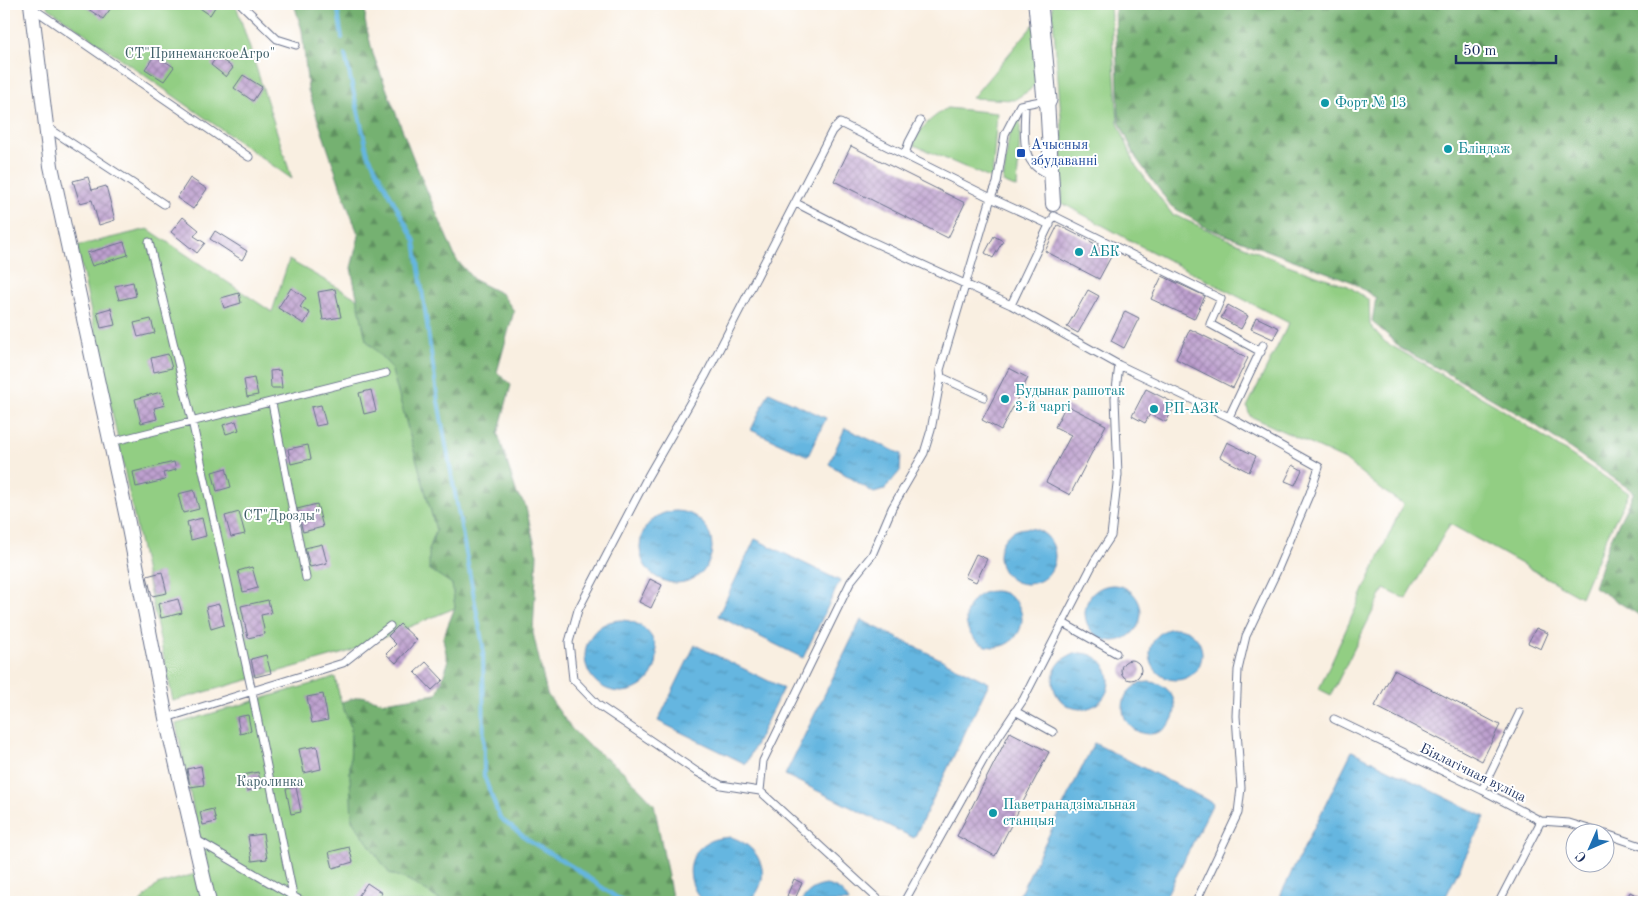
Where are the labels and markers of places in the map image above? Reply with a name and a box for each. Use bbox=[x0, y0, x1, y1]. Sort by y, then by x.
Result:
place label: Форт № 13 bbox=[1335, 96, 1407, 110]
marker: Форт № 13 bbox=[1319, 97, 1331, 109]
place label: Ачысныя збудаванні bbox=[1031, 138, 1098, 168]
place label: Бліндаж bbox=[1458, 142, 1510, 156]
marker: Бліндаж bbox=[1442, 143, 1454, 155]
marker: Ачысныя збудаванні bbox=[1015, 147, 1027, 159]
place label: АБК bbox=[1089, 245, 1120, 259]
marker: АБК bbox=[1073, 246, 1085, 258]
place label: Будынак рашотак 3-й чаргі bbox=[1015, 384, 1125, 414]
marker: Будынак рашотак 3-й чаргі bbox=[999, 393, 1011, 405]
place label: РП-АЗК bbox=[1164, 402, 1219, 416]
marker: РП-АЗК bbox=[1148, 403, 1160, 415]
place label: Паветранадзімальная станцыя bbox=[1003, 798, 1136, 828]
marker: Паветранадзімальная станцыя bbox=[987, 807, 999, 819]

